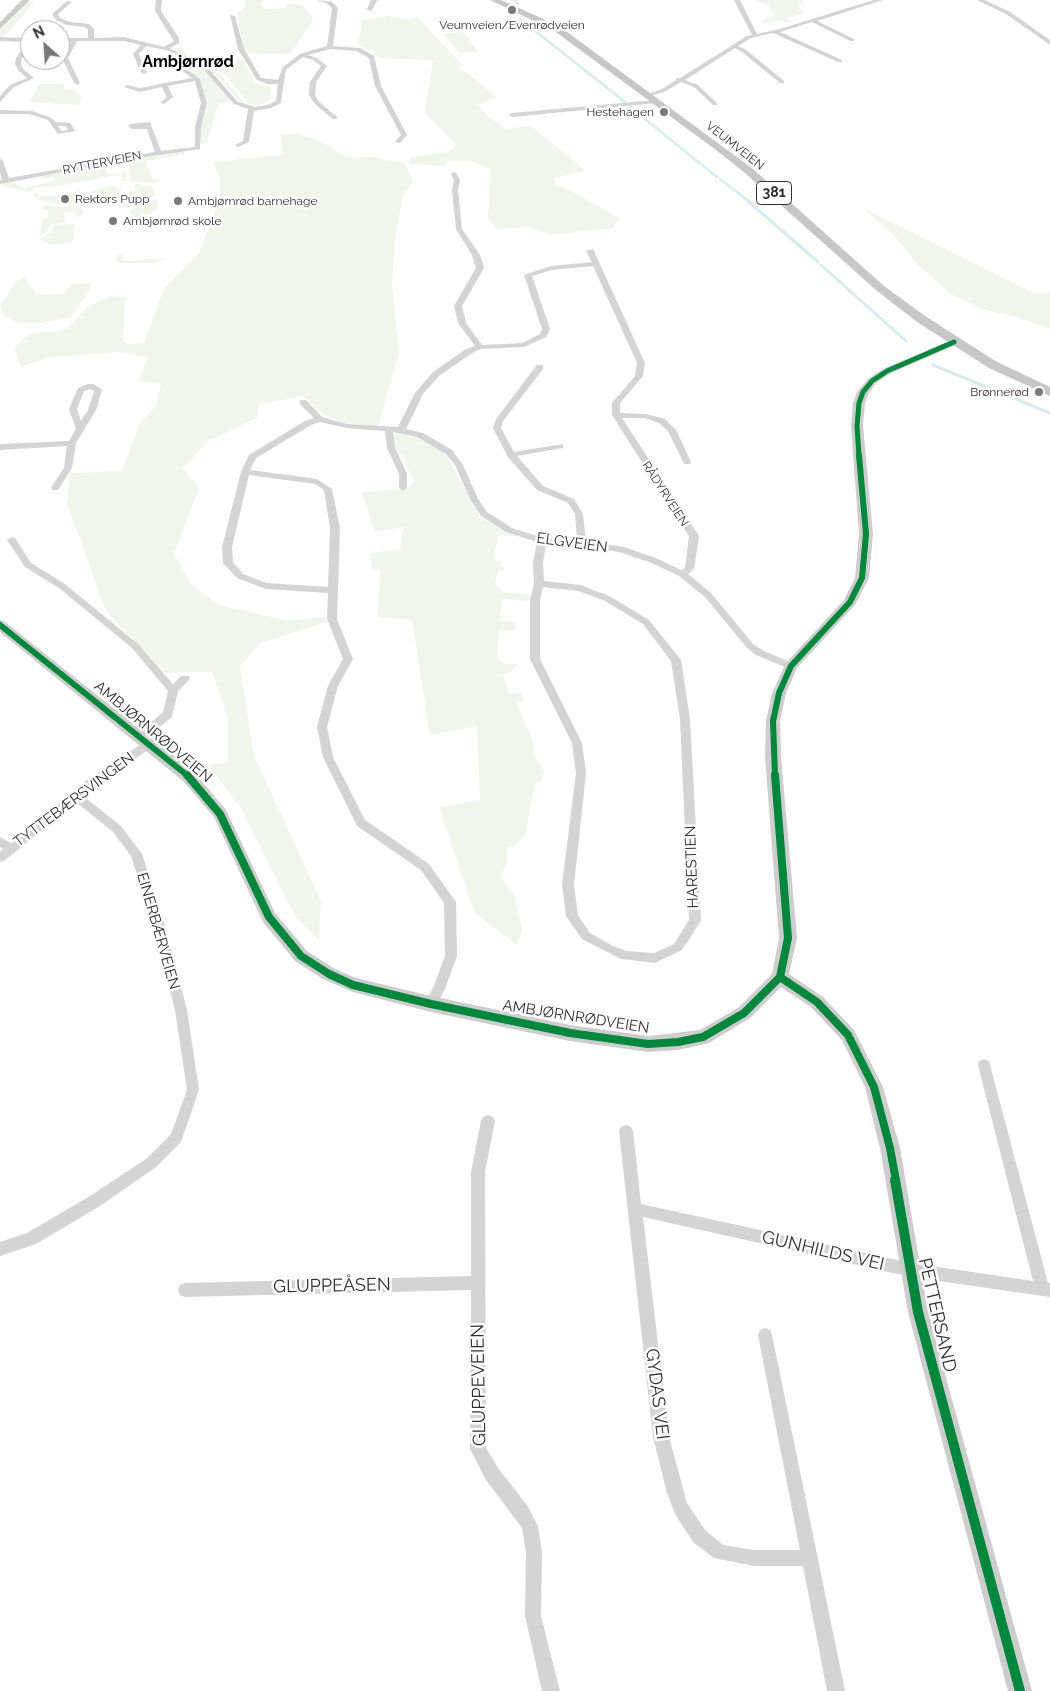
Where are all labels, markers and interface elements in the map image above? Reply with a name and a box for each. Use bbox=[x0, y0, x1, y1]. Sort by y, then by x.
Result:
marker: Veumveien/Evenrødveien bbox=[506, 4, 518, 16]
place label: Veumveien/Evenrødveien bbox=[439, 18, 585, 32]
north arrow bbox=[20, 20, 70, 70]
text: N bbox=[31, 23, 47, 42]
district label: Ambjørnrød bbox=[142, 52, 234, 72]
place label: Hestehagen bbox=[586, 105, 654, 119]
marker: Hestehagen bbox=[658, 106, 670, 118]
street label: VEUMVEIEN bbox=[703, 119, 767, 173]
street label: RYTTERVEIEN bbox=[61, 148, 143, 178]
road number: 381 bbox=[756, 182, 792, 204]
place label: Rektors Pupp bbox=[75, 192, 150, 206]
marker: Rektors Pupp bbox=[59, 193, 71, 205]
place label: Ambjørnrød barnehage bbox=[188, 194, 317, 208]
marker: Ambjørnrød barnehage bbox=[172, 195, 184, 207]
place label: Ambjørnrød skole bbox=[123, 214, 222, 228]
marker: Ambjørnrød skole bbox=[107, 215, 119, 227]
place label: Brønnerød bbox=[970, 385, 1029, 399]
marker: Brønnerød bbox=[1033, 386, 1045, 398]
street label: RÅDYRVEIEN bbox=[639, 459, 691, 529]
street label: ELGVEIEN bbox=[535, 529, 609, 557]
street label: AMBJØRNRØDVEIEN bbox=[90, 677, 216, 787]
street label: TYTTEBÆRSVINGEN bbox=[10, 749, 138, 851]
street label: HARESTIEN bbox=[682, 825, 702, 909]
street label: EINERBÆRVEIEN bbox=[133, 870, 183, 992]
street label: AMBJØRNRØDVEIEN bbox=[501, 997, 651, 1037]
street label: GUNHILDS VEI bbox=[760, 1226, 886, 1276]
street label: PETTERSAND bbox=[913, 1256, 961, 1374]
street label: GLUPPEÅSEN bbox=[273, 1274, 391, 1298]
street label: GLUPPEVEIEN bbox=[467, 1324, 491, 1446]
street label: GYDAS VEI bbox=[641, 1347, 673, 1441]

